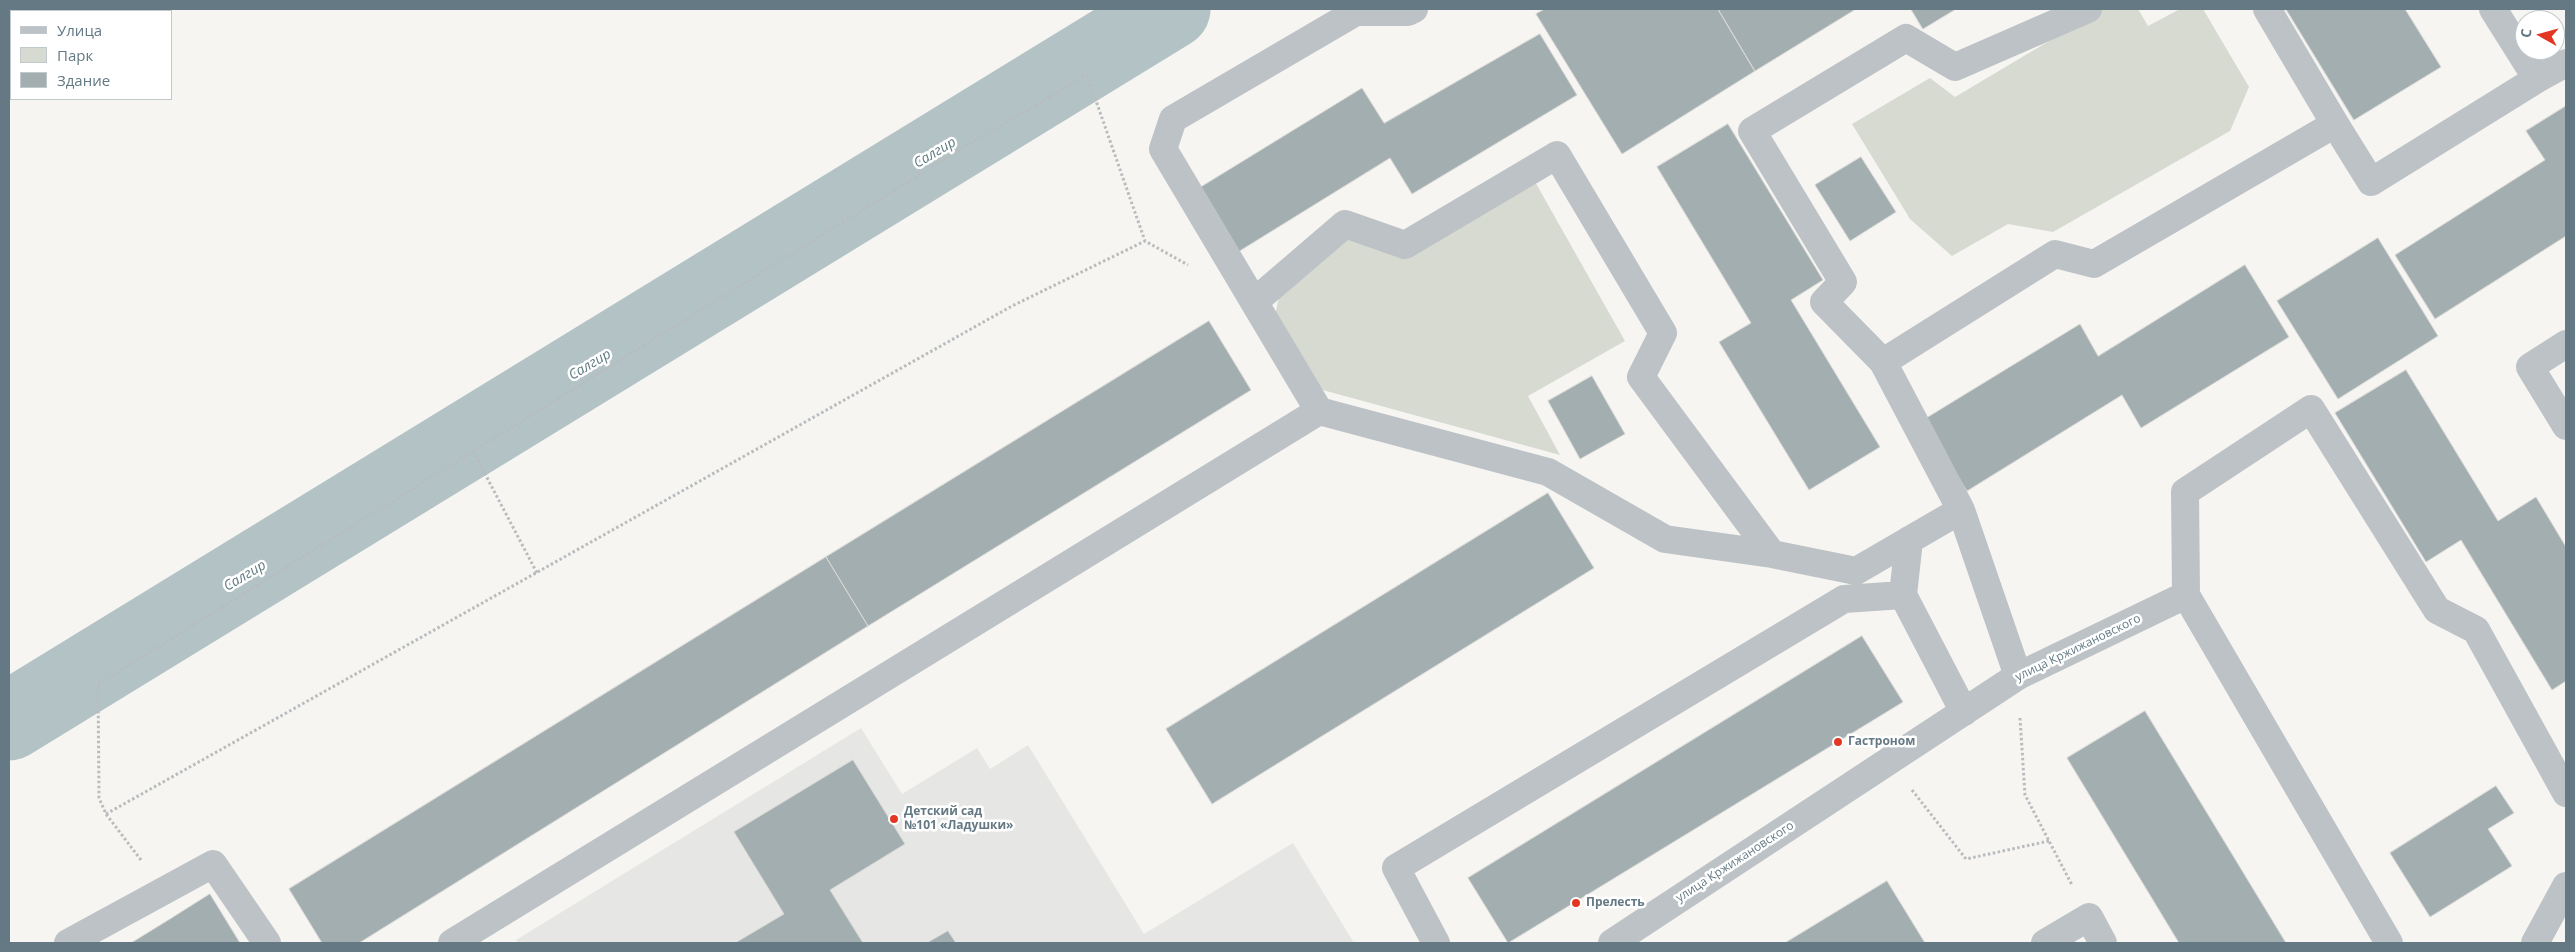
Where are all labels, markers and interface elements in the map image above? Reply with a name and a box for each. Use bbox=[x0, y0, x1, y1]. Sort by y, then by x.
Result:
legend bbox=[10, 10, 172, 100]
north arrow bbox=[2515, 10, 2565, 60]
text: Улица bbox=[57, 20, 102, 40]
text: С bbox=[2516, 28, 2536, 39]
text: Парк bbox=[57, 45, 93, 65]
text: Здание bbox=[57, 70, 110, 90]
water label: Салгир bbox=[911, 134, 959, 172]
water label: Салгир bbox=[566, 346, 614, 384]
water label: Салгир bbox=[221, 557, 269, 595]
street label: улица Кржижановского bbox=[2013, 611, 2143, 685]
place label: Гастроном bbox=[1848, 735, 1915, 749]
marker: Гастроном bbox=[1832, 736, 1844, 748]
place label: Детский сад №101 «Ладушки» bbox=[904, 805, 1013, 833]
marker: Детский сад №101 «Ладушки» bbox=[888, 813, 900, 825]
street label: улица Кржижановского bbox=[1673, 818, 1797, 906]
place label: Прелесть bbox=[1586, 896, 1645, 910]
marker: Прелесть bbox=[1570, 897, 1582, 909]

